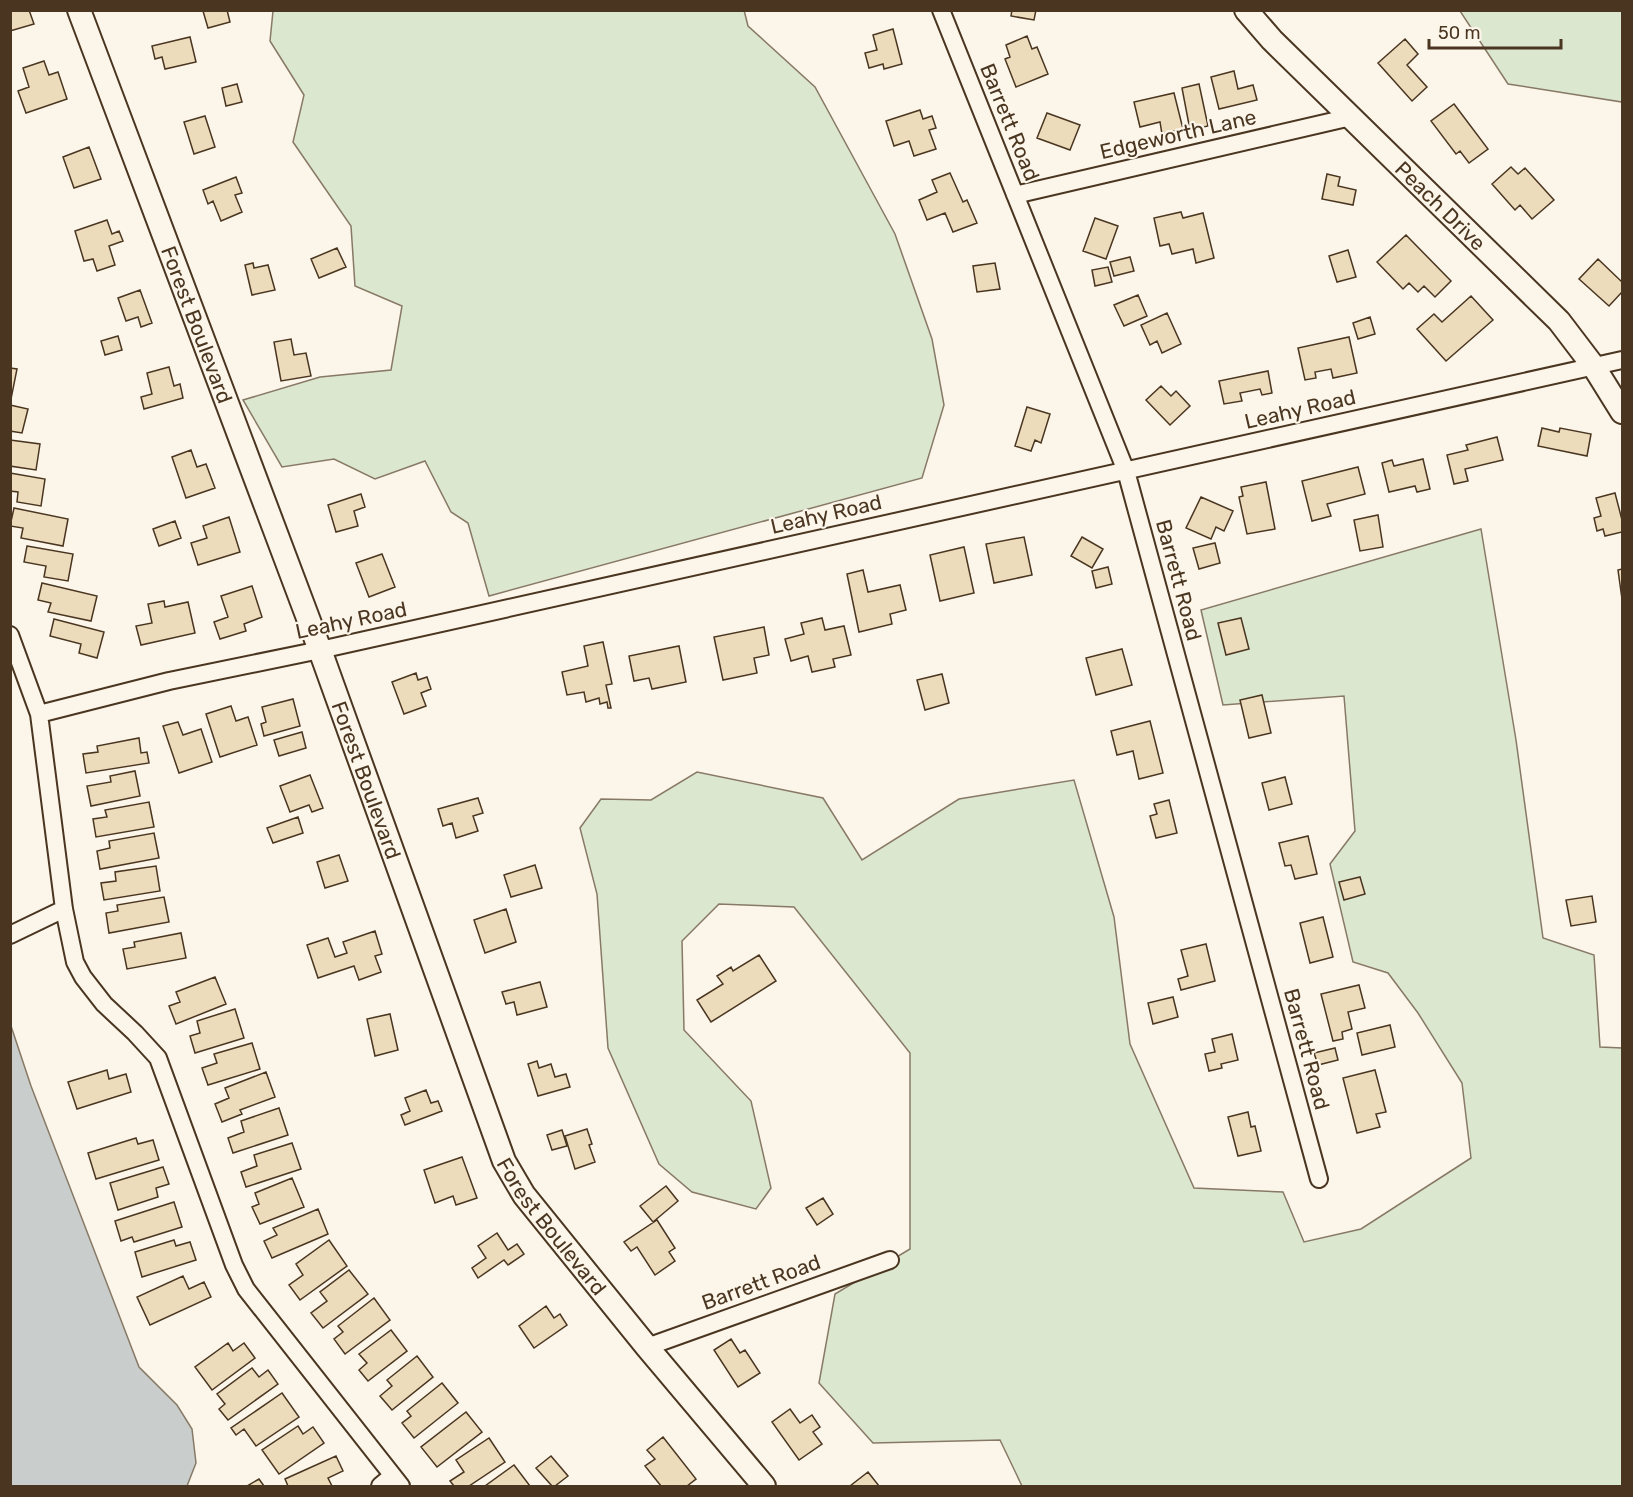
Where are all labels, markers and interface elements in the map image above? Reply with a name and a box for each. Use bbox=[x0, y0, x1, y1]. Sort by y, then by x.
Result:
scale bar bbox=[1429, 12, 1561, 50]
text: 50 m bbox=[1438, 22, 1481, 44]
street label: Barrett Road bbox=[975, 60, 1045, 184]
street label: Edgeworth Lane bbox=[1097, 104, 1259, 164]
street label: Peach Drive bbox=[1390, 156, 1491, 255]
street label: Forest Boulevard bbox=[156, 242, 238, 407]
street label: Leahy Road bbox=[1242, 384, 1358, 434]
street label: Leahy Road bbox=[768, 489, 884, 539]
street label: Barrett Road bbox=[1151, 517, 1207, 643]
street label: Leahy Road bbox=[293, 596, 409, 644]
street label: Forest Boulevard bbox=[327, 698, 407, 862]
street label: Barrett Road bbox=[1279, 986, 1335, 1112]
street label: Forest Boulevard bbox=[492, 1153, 612, 1300]
street label: Barrett Road bbox=[698, 1249, 824, 1315]

